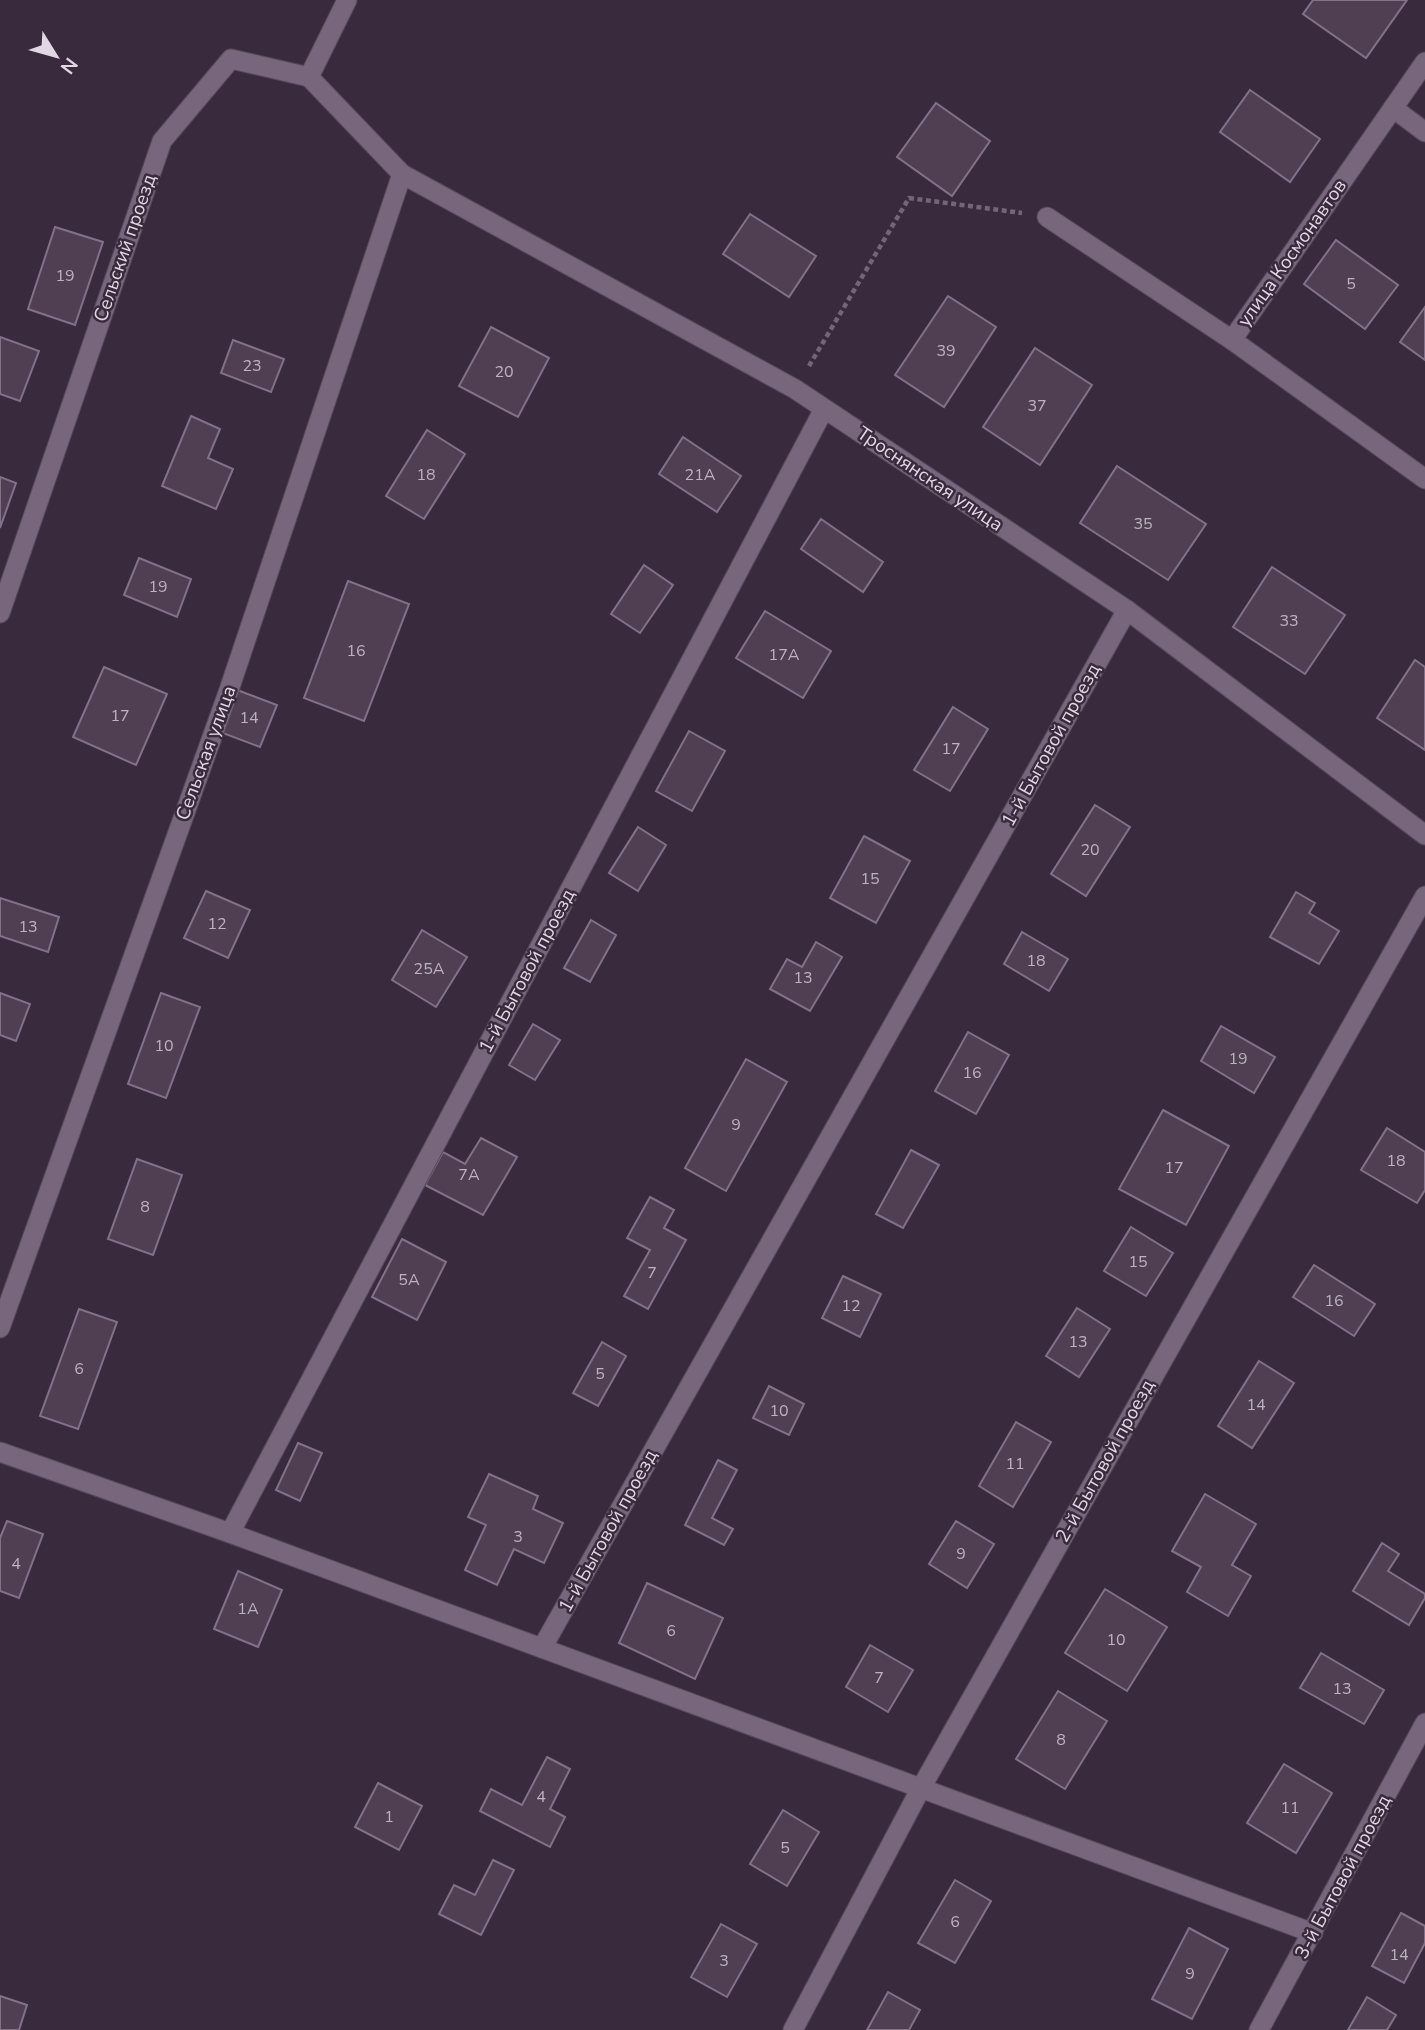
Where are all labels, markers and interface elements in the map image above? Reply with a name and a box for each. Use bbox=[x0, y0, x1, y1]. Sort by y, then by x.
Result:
north arrow bbox=[21, 21, 91, 91]
text: N bbox=[54, 52, 83, 79]
street label: Сельский проезд bbox=[88, 171, 162, 325]
street label: улица Космонавтов bbox=[1231, 174, 1353, 332]
house number: 19 bbox=[55, 265, 75, 287]
house number: 5 bbox=[1346, 273, 1356, 295]
house number: 39 bbox=[936, 340, 956, 362]
house number: 23 bbox=[242, 355, 262, 377]
house number: 20 bbox=[494, 361, 514, 383]
house number: 37 bbox=[1027, 395, 1047, 417]
street label: Троснянская улица bbox=[852, 420, 1008, 538]
house number: 18 bbox=[416, 464, 436, 486]
house number: 21А bbox=[685, 464, 716, 486]
house number: 35 bbox=[1133, 513, 1153, 535]
house number: 19 bbox=[148, 576, 168, 598]
house number: 33 bbox=[1279, 610, 1299, 632]
house number: 16 bbox=[346, 640, 366, 662]
house number: 17А bbox=[769, 644, 800, 666]
street label: 1-й Бытовой проезд bbox=[995, 659, 1107, 831]
street label: Сельская улица bbox=[170, 682, 242, 824]
house number: 17 bbox=[110, 705, 130, 727]
house number: 14 bbox=[239, 707, 259, 729]
house number: 17 bbox=[941, 738, 961, 760]
house number: 20 bbox=[1080, 839, 1100, 861]
house number: 15 bbox=[860, 868, 880, 890]
street label: 1-й Бытовой проезд bbox=[473, 884, 581, 1058]
house number: 12 bbox=[207, 913, 227, 935]
house number: 13 bbox=[18, 916, 38, 938]
house number: 18 bbox=[1026, 950, 1046, 972]
house number: 25А bbox=[414, 958, 445, 980]
house number: 13 bbox=[793, 967, 813, 989]
house number: 10 bbox=[154, 1035, 174, 1057]
house number: 19 bbox=[1228, 1048, 1248, 1070]
house number: 16 bbox=[962, 1062, 982, 1084]
house number: 9 bbox=[731, 1114, 741, 1136]
house number: 18 bbox=[1386, 1150, 1406, 1172]
house number: 17 bbox=[1164, 1157, 1184, 1179]
house number: 7А bbox=[458, 1164, 480, 1186]
house number: 8 bbox=[140, 1196, 150, 1218]
house number: 15 bbox=[1128, 1251, 1148, 1273]
house number: 7 bbox=[647, 1262, 657, 1284]
house number: 5А bbox=[398, 1269, 420, 1291]
house number: 16 bbox=[1324, 1290, 1344, 1312]
house number: 12 bbox=[841, 1295, 861, 1317]
house number: 13 bbox=[1068, 1331, 1088, 1353]
house number: 6 bbox=[74, 1358, 84, 1380]
house number: 5 bbox=[595, 1363, 605, 1385]
street label: 2-й Бытовой проезд bbox=[1049, 1375, 1161, 1547]
house number: 14 bbox=[1246, 1394, 1266, 1416]
house number: 10 bbox=[769, 1400, 789, 1422]
street label: 1-й Бытовой проезд bbox=[552, 1445, 664, 1617]
house number: 11 bbox=[1005, 1453, 1025, 1475]
house number: 3 bbox=[513, 1526, 523, 1548]
house number: 9 bbox=[956, 1543, 966, 1565]
house number: 4 bbox=[11, 1553, 21, 1575]
house number: 1А bbox=[237, 1598, 259, 1620]
house number: 6 bbox=[666, 1620, 676, 1642]
house number: 10 bbox=[1106, 1629, 1126, 1651]
house number: 7 bbox=[874, 1667, 884, 1689]
house number: 13 bbox=[1332, 1678, 1352, 1700]
house number: 8 bbox=[1056, 1729, 1066, 1751]
house number: 4 bbox=[536, 1786, 546, 1808]
street label: 3-й Бытовой проезд bbox=[1289, 1790, 1397, 1964]
house number: 11 bbox=[1280, 1797, 1300, 1819]
house number: 1 bbox=[384, 1806, 394, 1828]
house number: 5 bbox=[780, 1837, 790, 1859]
house number: 6 bbox=[950, 1911, 960, 1933]
house number: 14 bbox=[1389, 1944, 1409, 1966]
house number: 3 bbox=[719, 1950, 729, 1972]
house number: 9 bbox=[1185, 1963, 1195, 1985]

